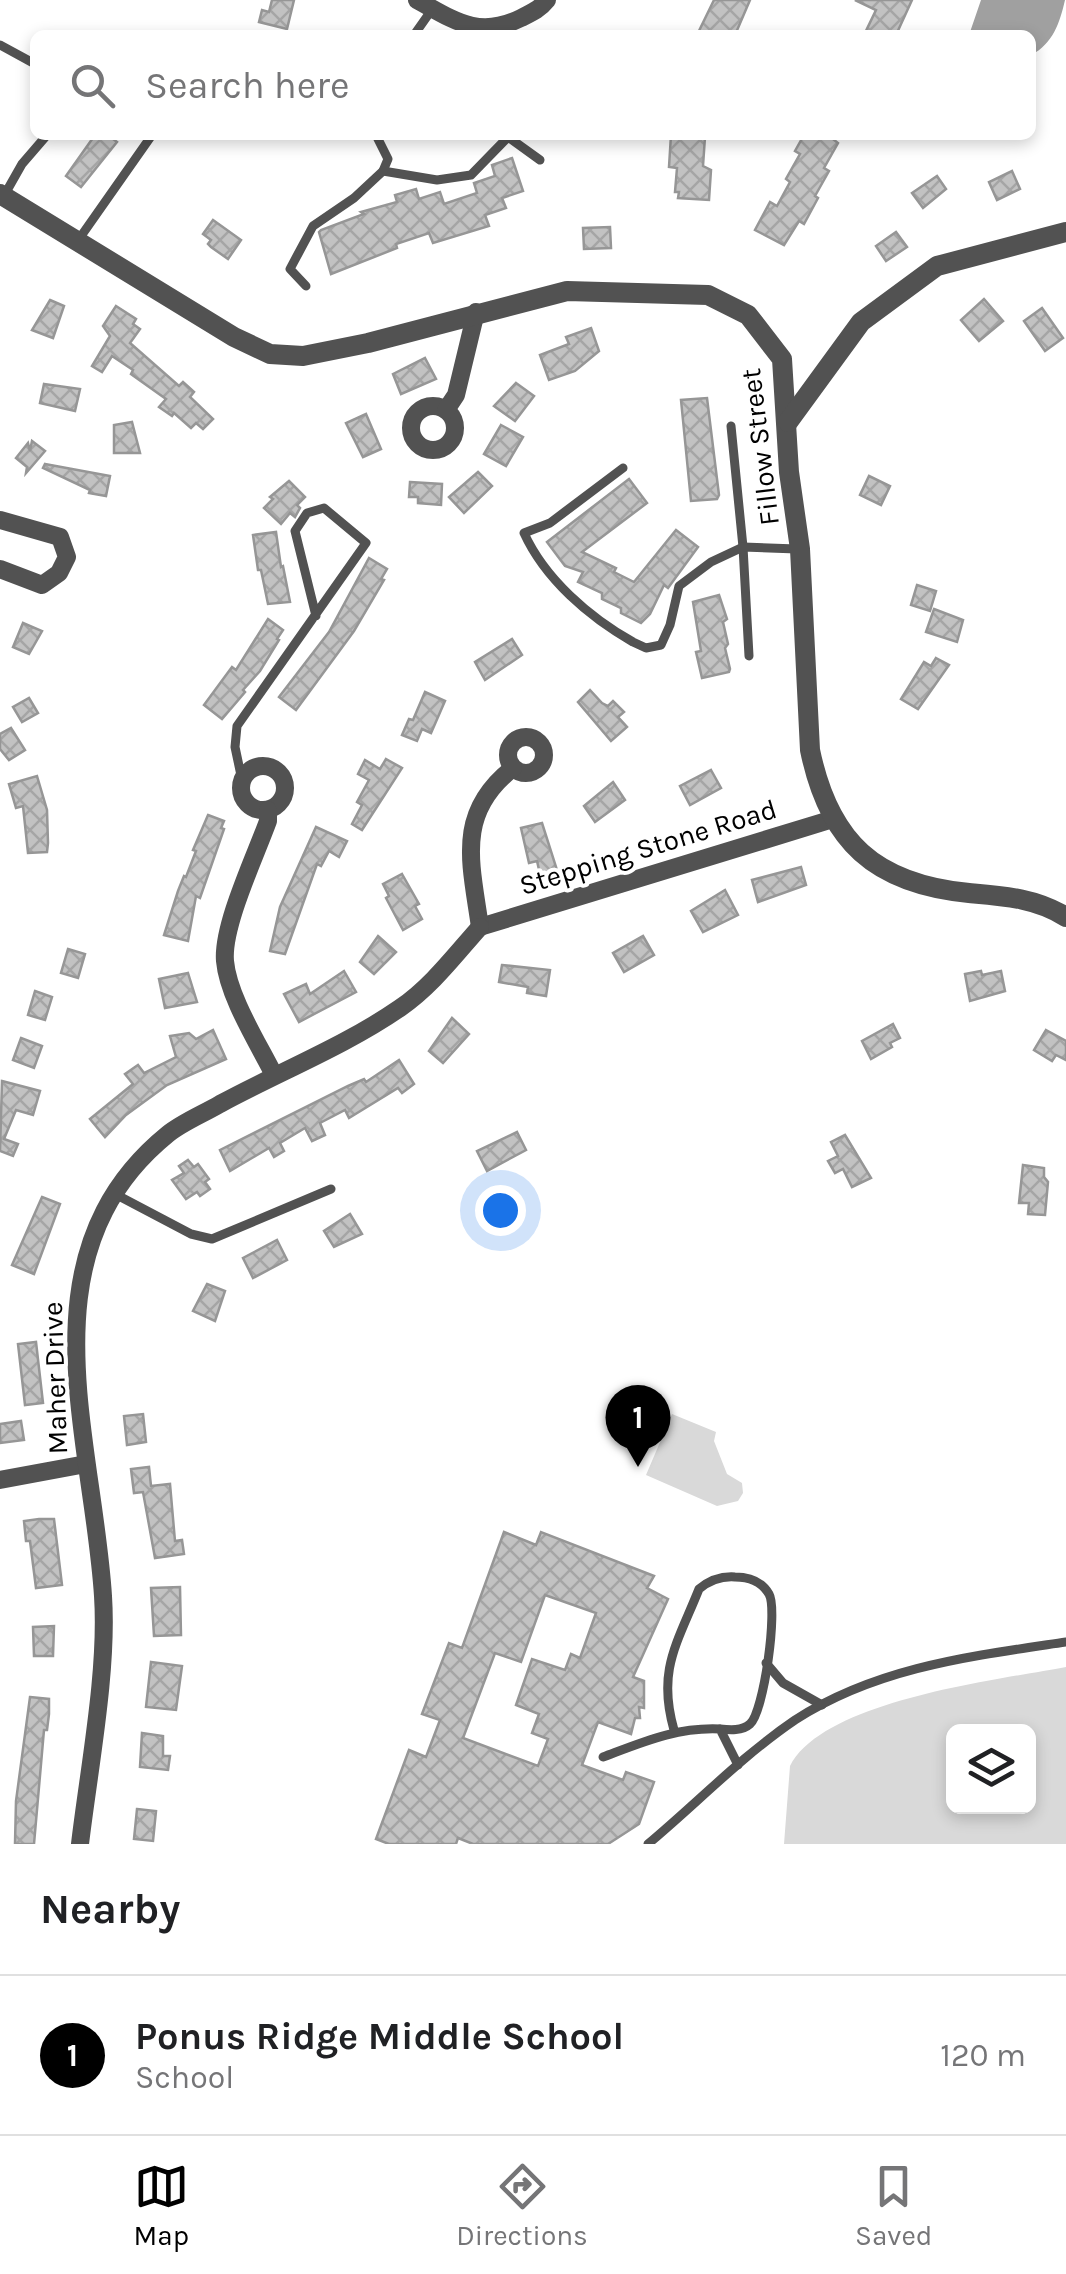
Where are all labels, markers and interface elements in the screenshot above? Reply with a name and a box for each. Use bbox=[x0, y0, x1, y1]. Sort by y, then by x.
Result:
search box bbox=[30, 30, 1036, 140]
icon: search bbox=[65, 58, 120, 113]
text: Search here bbox=[145, 63, 349, 108]
street label: Fillow Street bbox=[734, 367, 786, 527]
street label: Stepping Stone Road bbox=[515, 792, 781, 902]
your location bbox=[475, 1185, 526, 1236]
street label: Maher Drive bbox=[36, 1301, 74, 1455]
pin: 1 bbox=[606, 1384, 670, 1467]
map controls bbox=[946, 1724, 1036, 1814]
button: layers bbox=[946, 1724, 1036, 1814]
text: Nearby bbox=[40, 1884, 180, 1934]
text: Ponus Ridge Middle School bbox=[135, 2014, 624, 2059]
text: 1 bbox=[67, 2037, 78, 2074]
text: 120 m bbox=[940, 2037, 1026, 2074]
text: School bbox=[135, 2059, 234, 2096]
tab: Map bbox=[134, 2159, 189, 2252]
tab: Directions bbox=[456, 2159, 588, 2252]
tab: Saved bbox=[855, 2159, 932, 2252]

